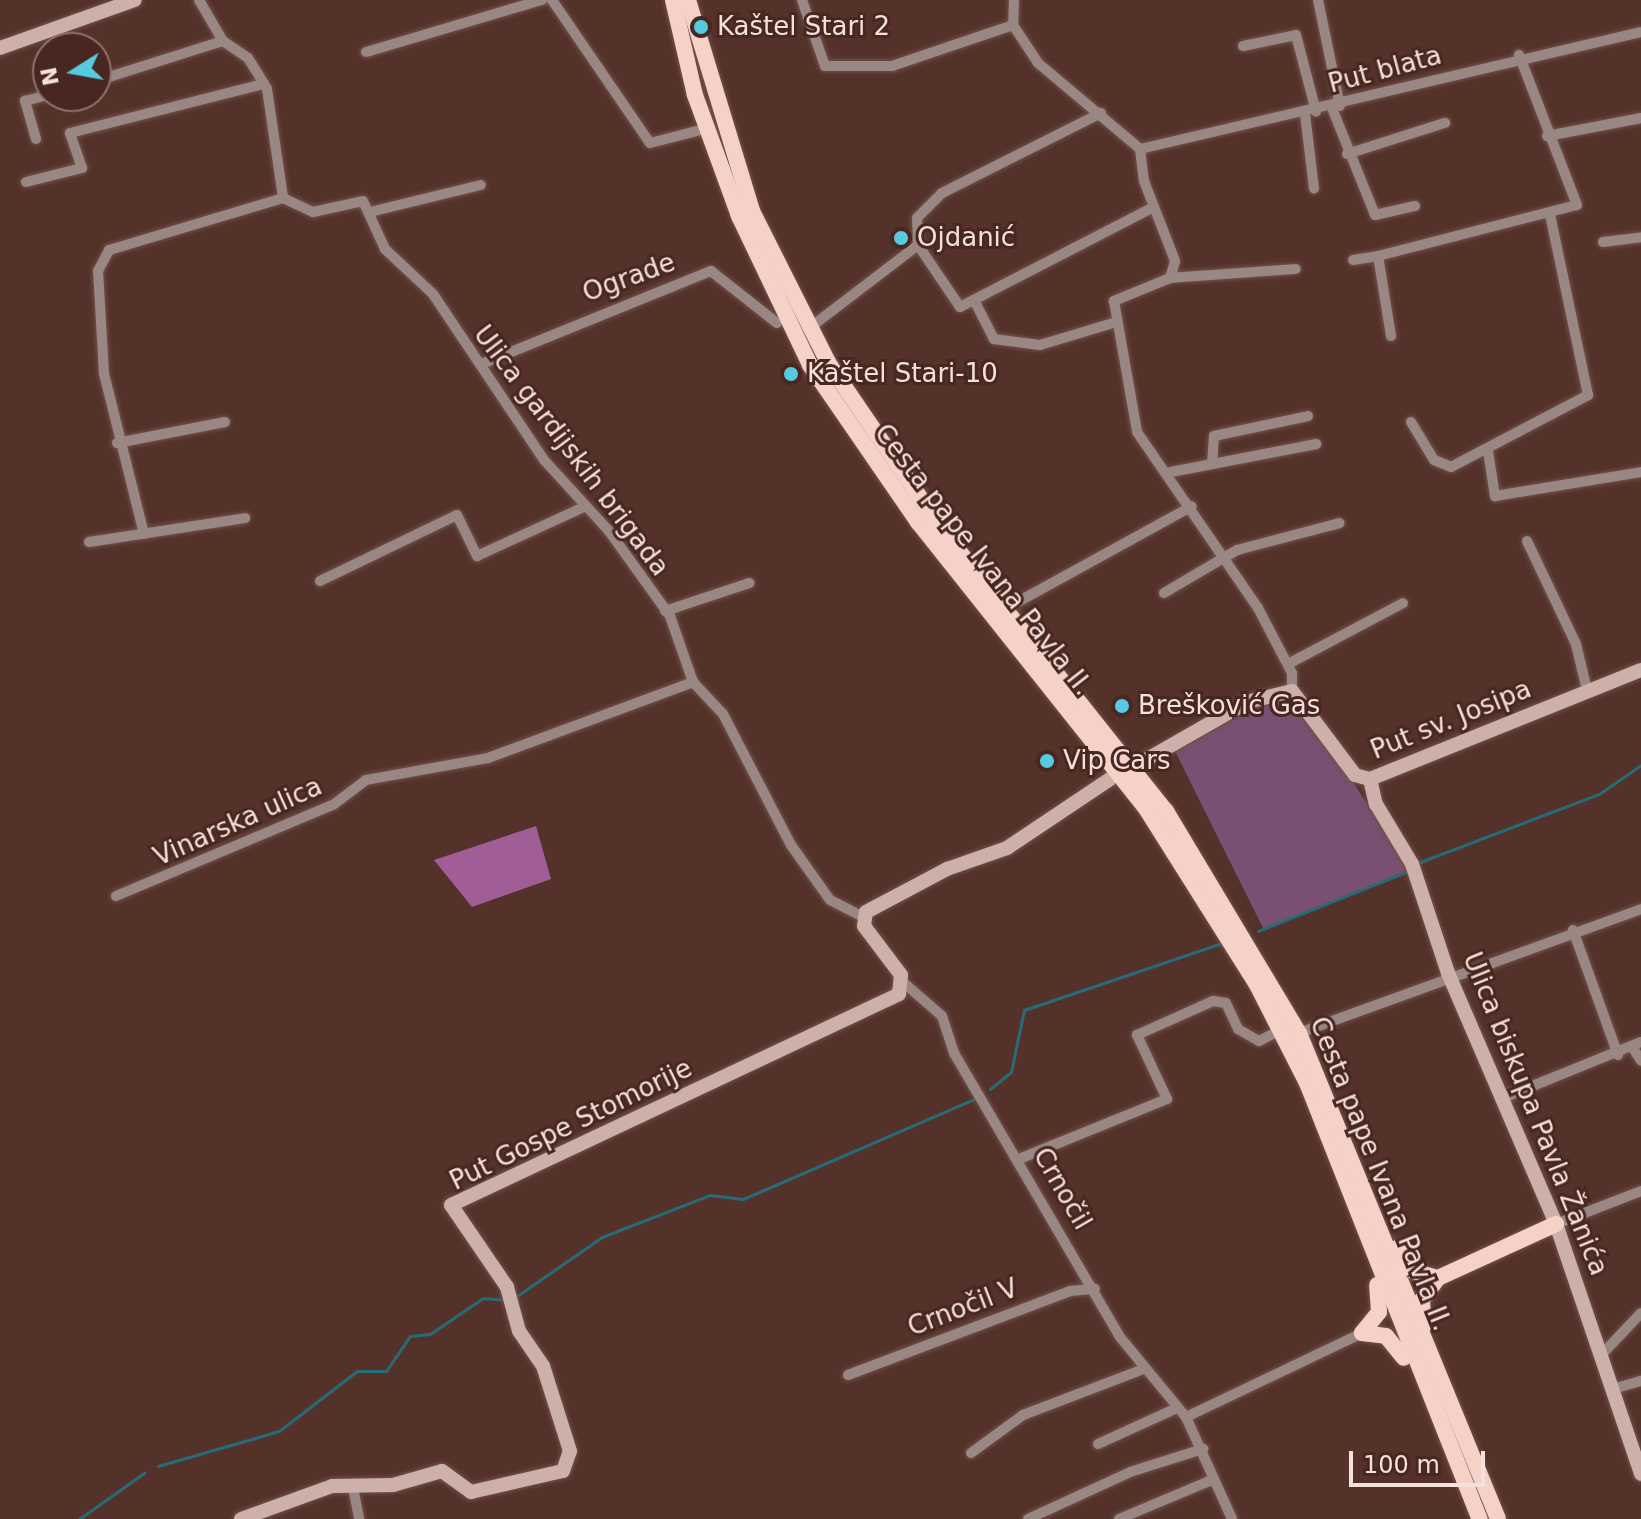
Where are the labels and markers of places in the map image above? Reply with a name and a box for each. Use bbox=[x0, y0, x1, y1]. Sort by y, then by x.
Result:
place label: Kaštel Stari 2 bbox=[717, 11, 890, 43]
marker: Kaštel Stari 2 bbox=[692, 18, 710, 36]
place label: Ojdanić bbox=[917, 222, 1015, 254]
marker: Ojdanić bbox=[892, 229, 910, 247]
place label: Kaštel Stari-10 bbox=[807, 358, 998, 390]
marker: Kaštel Stari-10 bbox=[782, 365, 800, 383]
place label: Brešković Gas bbox=[1138, 690, 1320, 722]
marker: Brešković Gas bbox=[1113, 697, 1131, 715]
place label: Vip Cars bbox=[1063, 745, 1171, 777]
marker: Vip Cars bbox=[1038, 752, 1056, 770]

